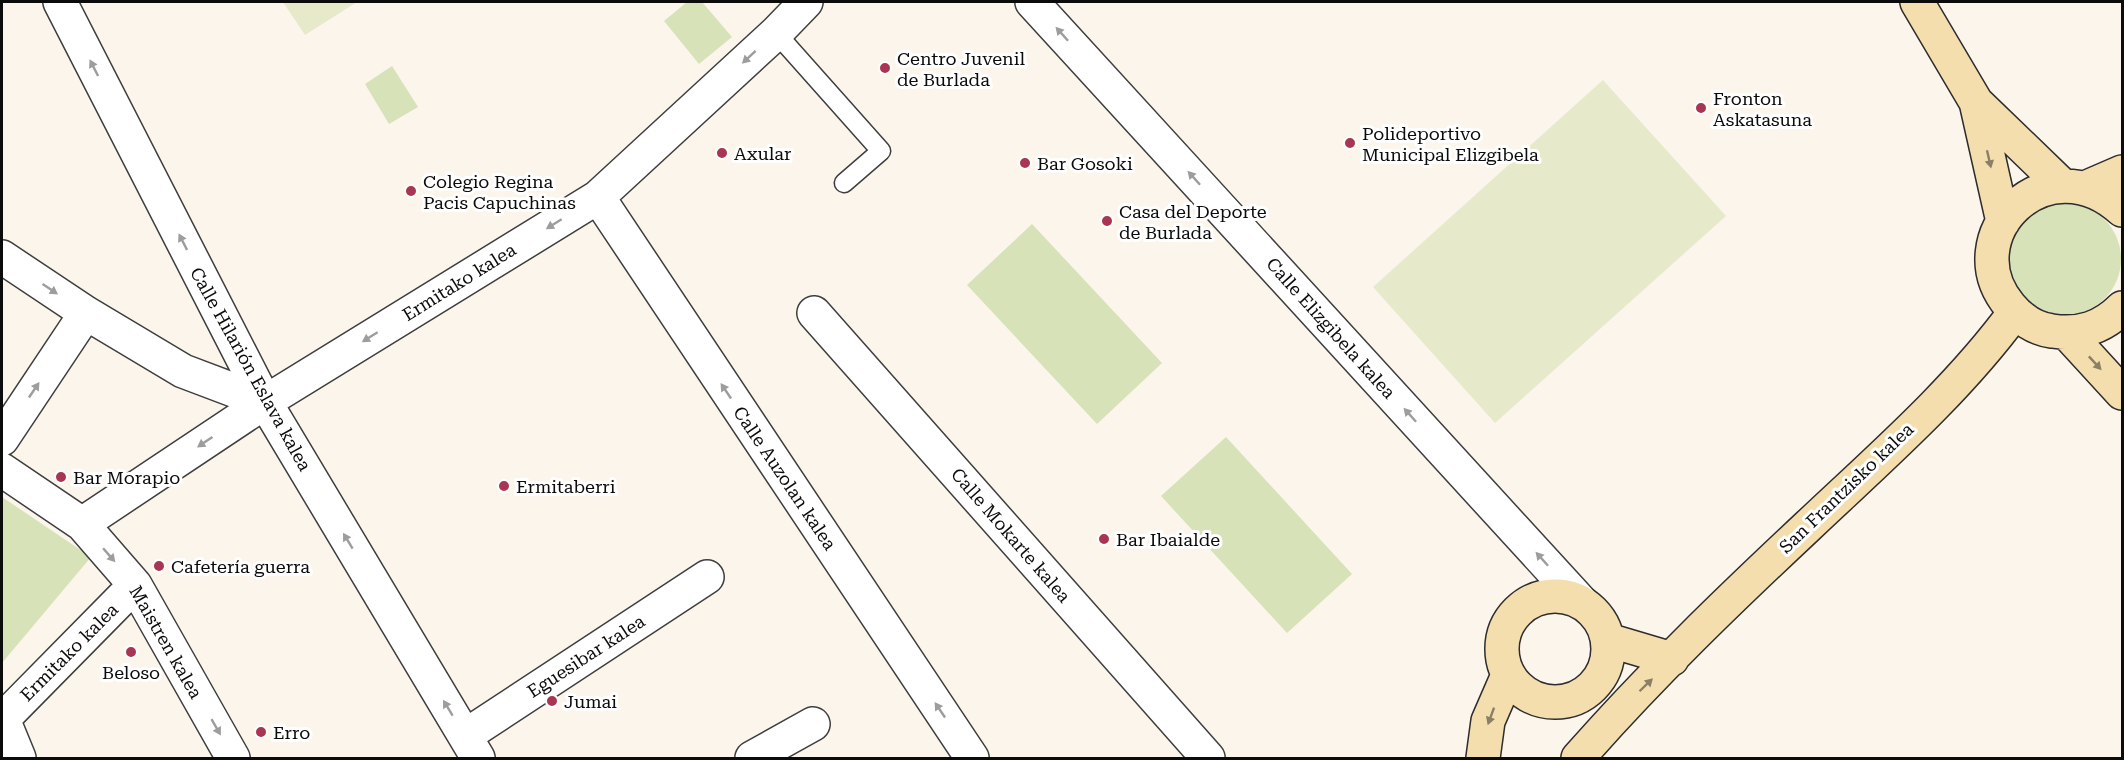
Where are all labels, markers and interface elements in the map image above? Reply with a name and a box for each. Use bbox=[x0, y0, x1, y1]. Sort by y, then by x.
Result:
one-way arrow bbox=[1055, 27, 1069, 42]
place label: Centro Juvenil de Burlada bbox=[897, 48, 1025, 90]
one-way arrow bbox=[742, 50, 757, 64]
one-way arrow bbox=[89, 59, 99, 77]
marker: Centro Juvenil de Burlada bbox=[878, 61, 892, 75]
place label: Fronton Askatasuna bbox=[1713, 88, 1812, 130]
marker: Fronton Askatasuna bbox=[1694, 101, 1708, 115]
place label: Polideportivo Municipal Elizgibela bbox=[1362, 123, 1539, 165]
marker: Polideportivo Municipal Elizgibela bbox=[1343, 136, 1357, 150]
place label: Axular bbox=[734, 143, 792, 164]
marker: Axular bbox=[715, 146, 729, 160]
one-way arrow bbox=[1984, 150, 1994, 169]
place label: Bar Gosoki bbox=[1037, 153, 1133, 174]
marker: Bar Gosoki bbox=[1018, 156, 1032, 170]
place label: Colegio Regina Pacis Capuchinas bbox=[423, 171, 576, 213]
one-way arrow bbox=[1187, 171, 1201, 185]
marker: Colegio Regina Pacis Capuchinas bbox=[404, 184, 418, 198]
place label: Casa del Deporte de Burlada bbox=[1119, 201, 1267, 243]
marker: Casa del Deporte de Burlada bbox=[1100, 214, 1114, 228]
one-way arrow bbox=[546, 219, 562, 230]
one-way arrow bbox=[178, 233, 187, 250]
street label: Ermitako kalea bbox=[398, 239, 520, 325]
street label: Calle Elizgibela kalea bbox=[1262, 253, 1400, 403]
street label: Calle Hilarión Eslava kalea bbox=[186, 263, 316, 475]
one-way arrow bbox=[42, 283, 58, 294]
one-way arrow bbox=[362, 332, 378, 343]
one-way arrow bbox=[2087, 356, 2101, 370]
one-way arrow bbox=[28, 382, 39, 398]
one-way arrow bbox=[721, 383, 732, 399]
street label: Calle Auzolan kalea bbox=[729, 402, 841, 554]
one-way arrow bbox=[1404, 408, 1417, 423]
street label: San Frantzisko kalea bbox=[1775, 418, 1918, 557]
one-way arrow bbox=[197, 436, 213, 447]
street label: Calle Mokarte kalea bbox=[947, 464, 1075, 607]
place label: Bar Morapio bbox=[73, 467, 180, 488]
marker: Bar Morapio bbox=[54, 470, 68, 484]
place label: Ermitaberri bbox=[516, 476, 616, 497]
marker: Ermitaberri bbox=[497, 479, 511, 493]
place label: Bar Ibaialde bbox=[1116, 529, 1220, 550]
marker: Bar Ibaialde bbox=[1097, 532, 1111, 546]
one-way arrow bbox=[343, 533, 354, 549]
one-way arrow bbox=[102, 547, 115, 562]
one-way arrow bbox=[1536, 552, 1549, 567]
place label: Cafetería guerra bbox=[171, 556, 310, 577]
marker: Cafetería guerra bbox=[152, 559, 166, 573]
street label: Maistren kalea bbox=[125, 582, 207, 702]
street label: Ermitako kalea bbox=[16, 599, 122, 705]
street label: Eguesibar kalea bbox=[523, 610, 649, 702]
marker: Beloso bbox=[124, 645, 138, 659]
place label: Beloso bbox=[102, 662, 160, 683]
one-way arrow bbox=[1639, 678, 1653, 692]
place label: Jumai bbox=[564, 691, 617, 712]
marker: Jumai bbox=[545, 694, 559, 708]
one-way arrow bbox=[443, 700, 454, 716]
one-way arrow bbox=[934, 702, 945, 718]
one-way arrow bbox=[1486, 707, 1496, 725]
one-way arrow bbox=[211, 719, 221, 736]
place label: Erro bbox=[273, 722, 310, 743]
marker: Erro bbox=[254, 725, 268, 739]

